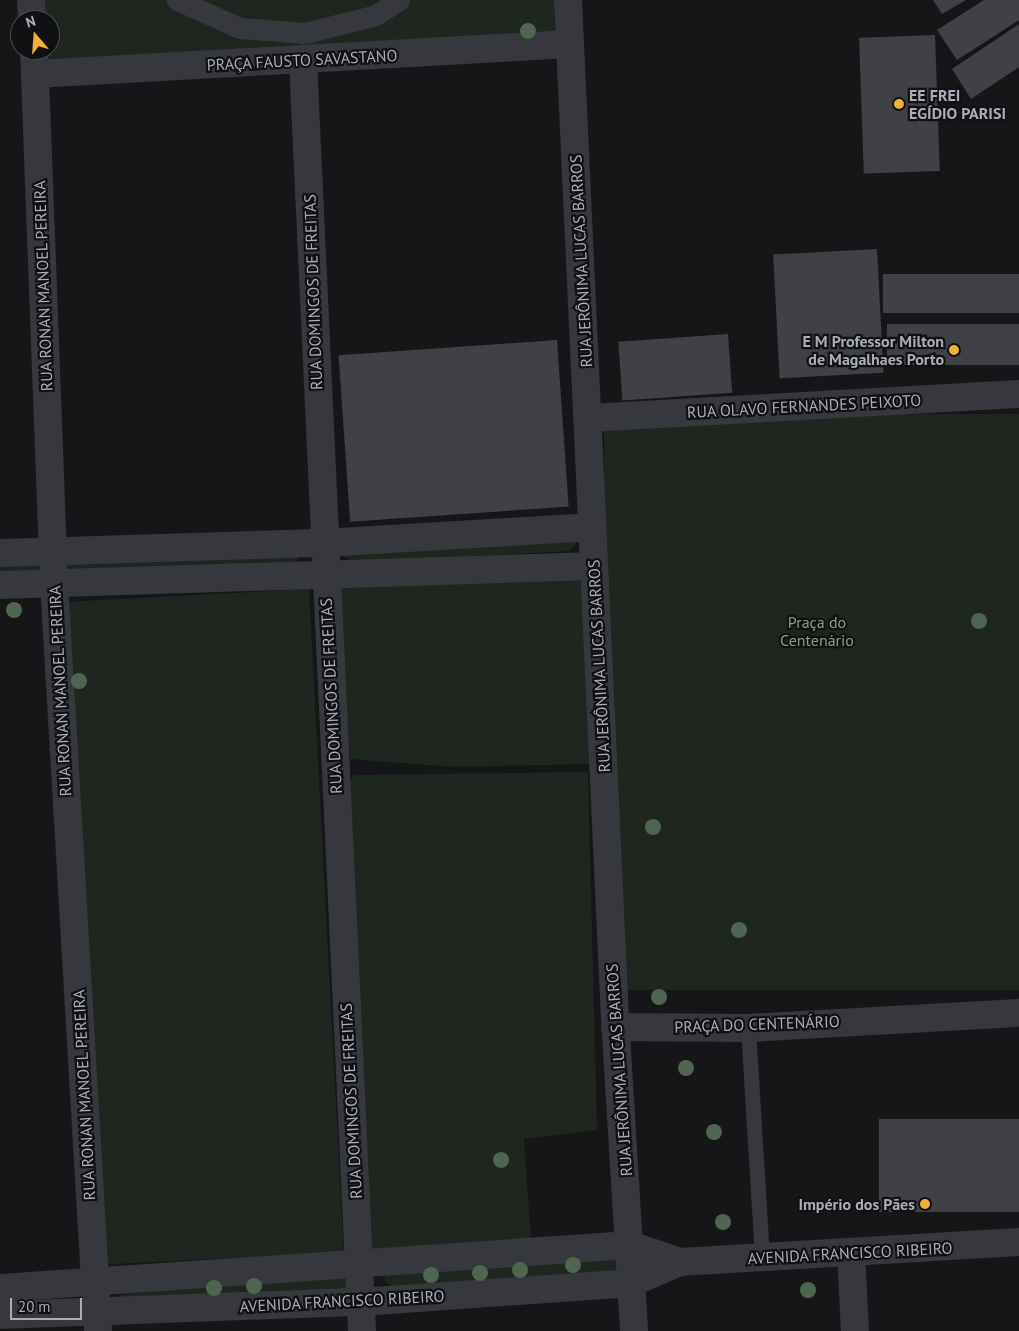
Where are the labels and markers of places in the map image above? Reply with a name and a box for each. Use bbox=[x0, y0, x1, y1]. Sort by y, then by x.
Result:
place label: EE FREI EGÍDIO PARISI bbox=[909, 85, 1006, 123]
marker: EE FREI EGÍDIO PARISI bbox=[893, 98, 905, 110]
place label: E M Professor Milton de Magalhaes Porto bbox=[802, 331, 944, 369]
marker: E M Professor Milton de Magalhaes Porto bbox=[948, 344, 960, 356]
place label: Império dos Pães bbox=[798, 1194, 915, 1214]
marker: Império dos Pães bbox=[919, 1198, 931, 1210]

